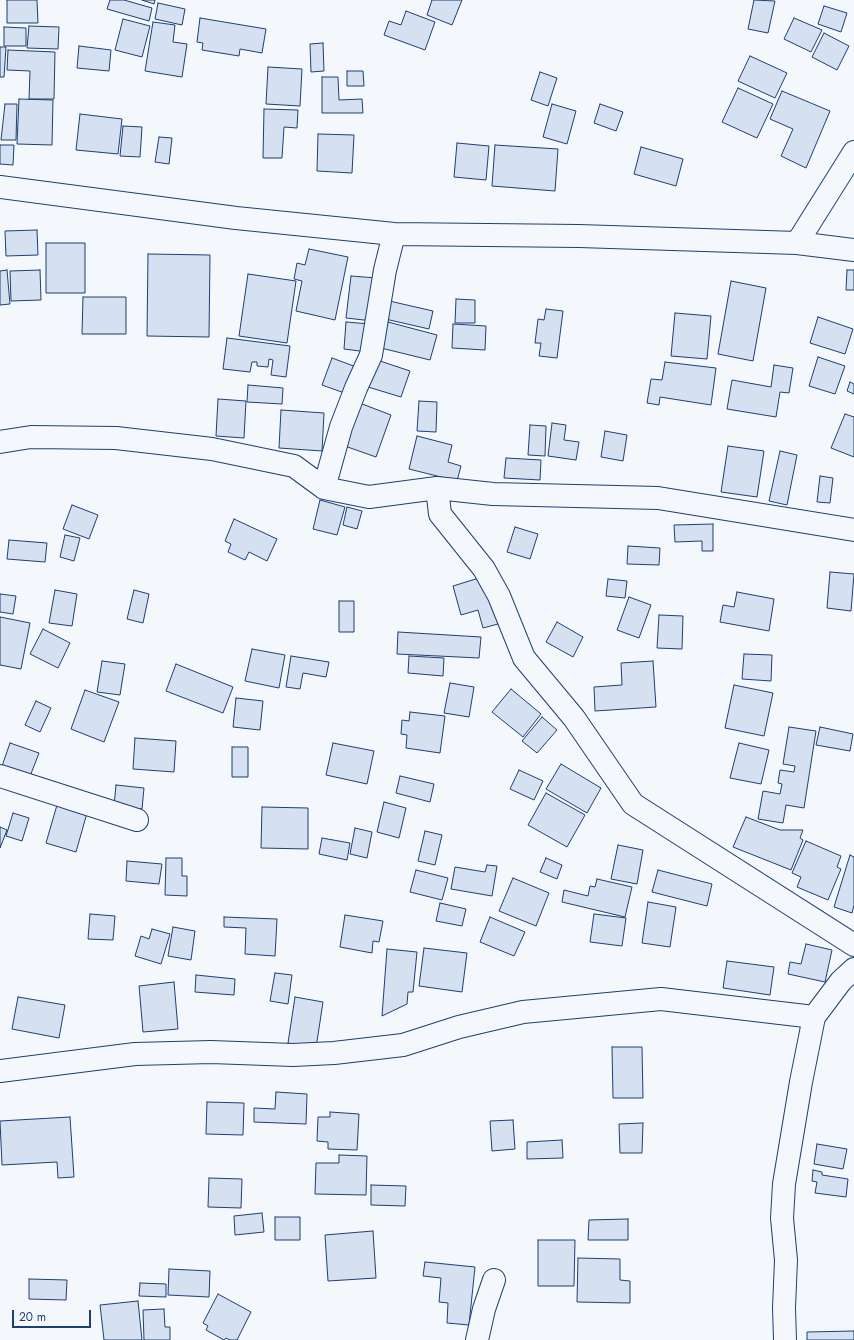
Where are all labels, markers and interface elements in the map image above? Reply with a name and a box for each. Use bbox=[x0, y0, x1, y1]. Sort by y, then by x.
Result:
scale bar bbox=[14, 1302, 93, 1328]
text: 20 m bbox=[19, 1308, 46, 1326]

